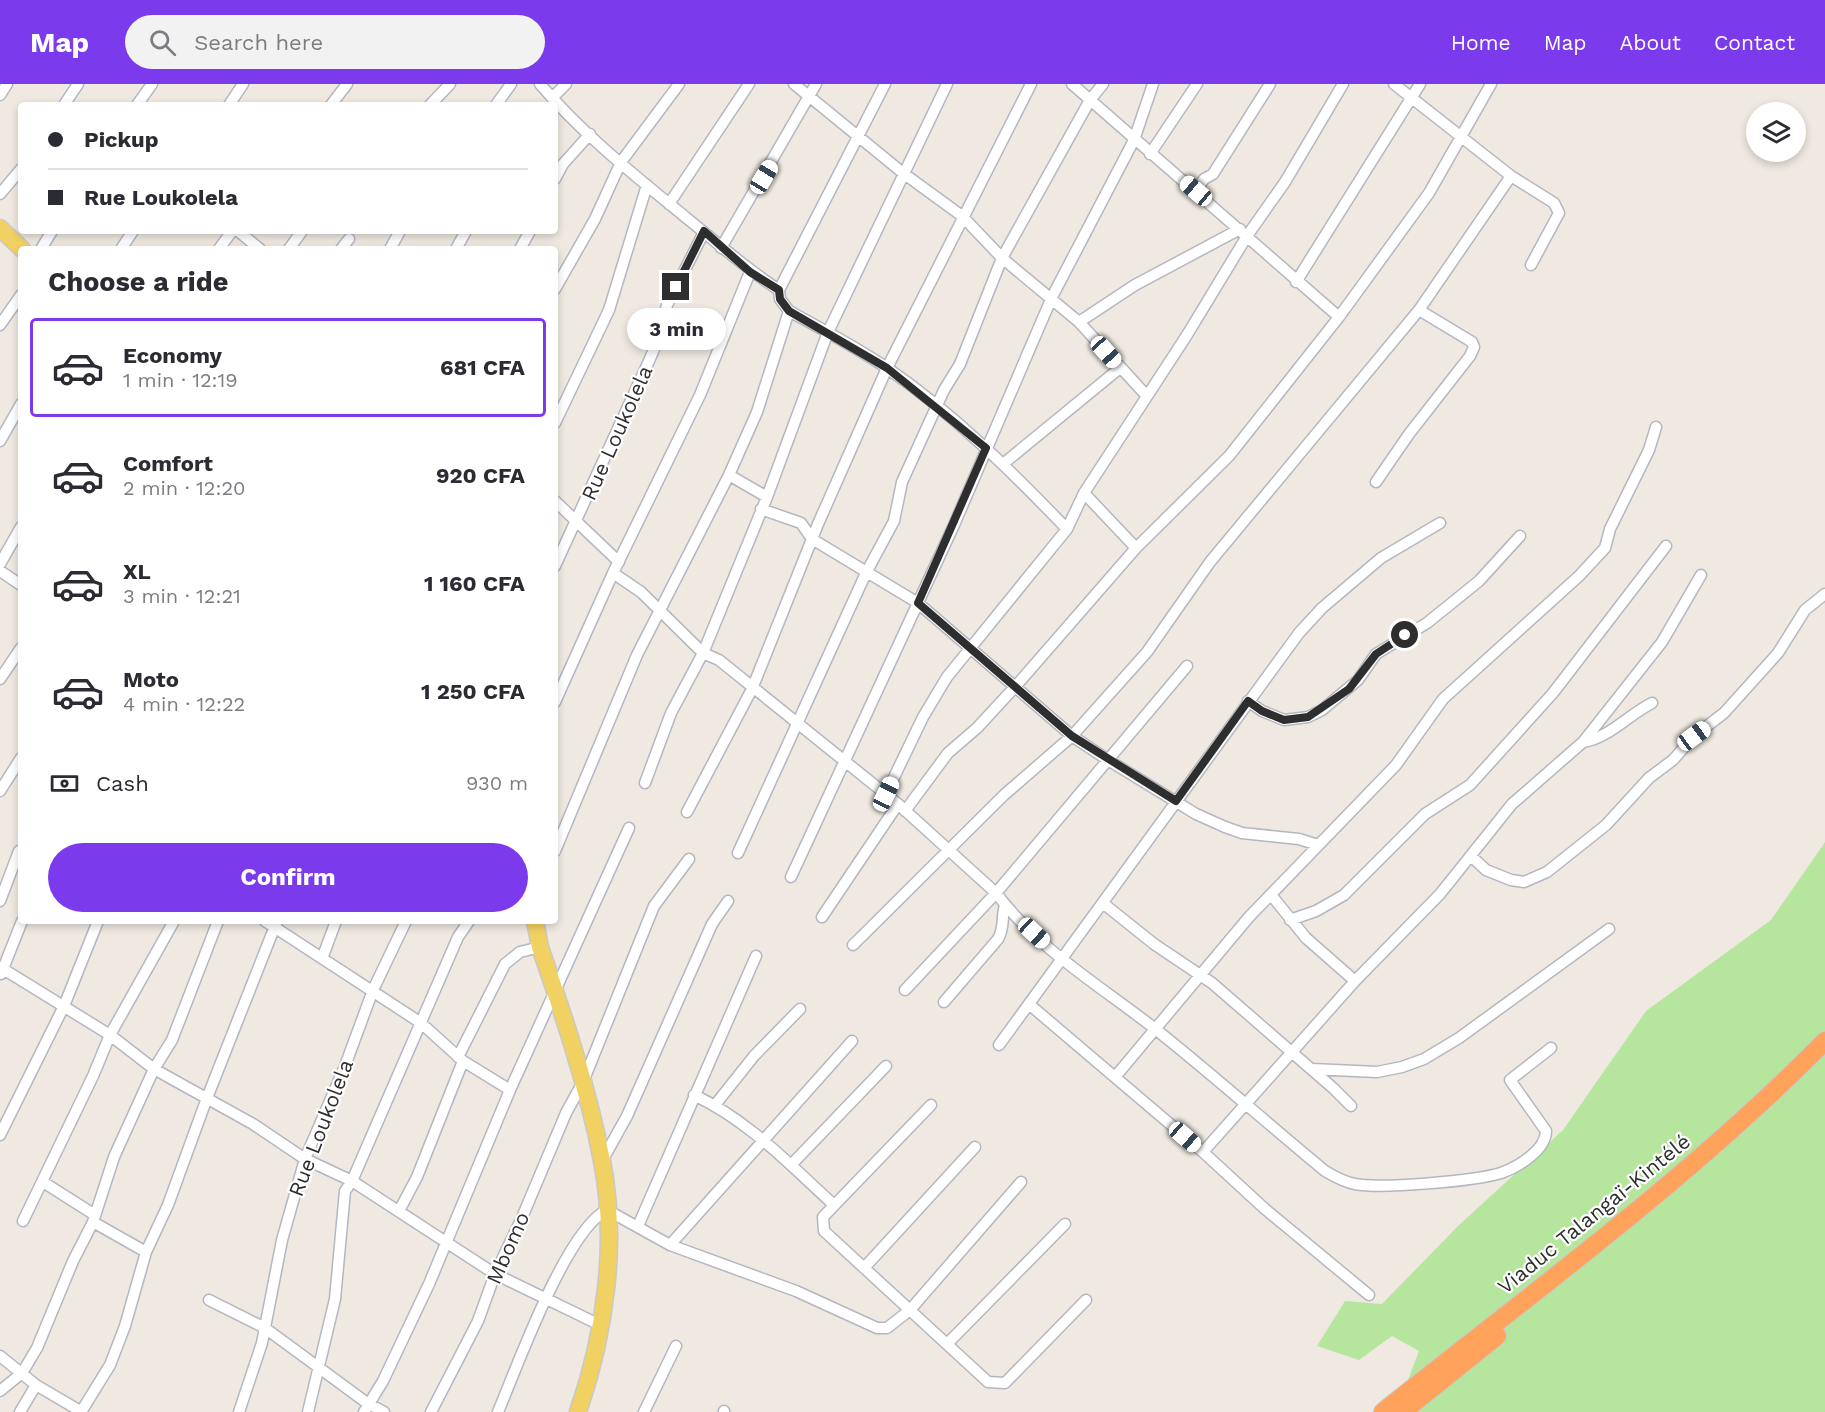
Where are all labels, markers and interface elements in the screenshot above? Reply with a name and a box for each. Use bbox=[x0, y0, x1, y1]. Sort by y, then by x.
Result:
search box bbox=[125, 15, 545, 69]
text: Map bbox=[30, 26, 89, 59]
icon: search bbox=[146, 26, 179, 59]
text: Search here bbox=[194, 30, 323, 55]
text: Home bbox=[1451, 30, 1511, 55]
text: Map bbox=[1544, 30, 1587, 55]
text: About bbox=[1620, 30, 1681, 55]
text: Contact bbox=[1714, 30, 1795, 55]
map controls bbox=[1746, 102, 1806, 162]
button: layers bbox=[1746, 102, 1806, 162]
text: Pickup bbox=[84, 127, 159, 152]
car bbox=[747, 157, 781, 197]
car bbox=[1176, 173, 1216, 209]
text: Rue Loukolela bbox=[84, 185, 238, 210]
text: Choose a ride bbox=[48, 266, 228, 298]
route end bbox=[662, 273, 689, 300]
callout: 3 min bbox=[626, 308, 726, 350]
text: 3 min bbox=[649, 317, 704, 341]
car bbox=[1087, 333, 1125, 371]
icon: car bbox=[51, 341, 105, 395]
text: Economy bbox=[123, 343, 222, 368]
text: 681 CFA bbox=[440, 355, 525, 380]
street label: Rue Loukolela bbox=[576, 361, 657, 504]
text: 1 min · 12:19 bbox=[123, 368, 238, 392]
icon: car bbox=[51, 449, 105, 503]
text: Comfort bbox=[123, 451, 213, 476]
text: 920 CFA bbox=[436, 463, 525, 488]
text: 2 min · 12:20 bbox=[123, 476, 245, 500]
icon: car bbox=[51, 557, 105, 611]
text: XL bbox=[123, 559, 151, 584]
text: 1 160 CFA bbox=[424, 571, 525, 596]
text: 3 min · 12:21 bbox=[123, 584, 241, 608]
route start bbox=[1391, 621, 1418, 648]
icon: car bbox=[51, 665, 105, 719]
text: Moto bbox=[123, 667, 179, 692]
text: 1 250 CFA bbox=[421, 679, 525, 704]
text: 4 min · 12:22 bbox=[123, 692, 245, 716]
car bbox=[1674, 718, 1714, 754]
icon: cash bbox=[48, 767, 81, 800]
text: Cash bbox=[96, 771, 149, 796]
text: 930 m bbox=[466, 771, 528, 795]
car bbox=[870, 774, 902, 814]
button: Confirm bbox=[48, 843, 528, 912]
car bbox=[1015, 914, 1053, 952]
street label: Rue Loukolela bbox=[283, 1056, 358, 1200]
car bbox=[1166, 1118, 1204, 1156]
street label: Viaduc Talangaï-Kintélé bbox=[1492, 1128, 1695, 1299]
street label: Mbomo bbox=[481, 1208, 534, 1288]

